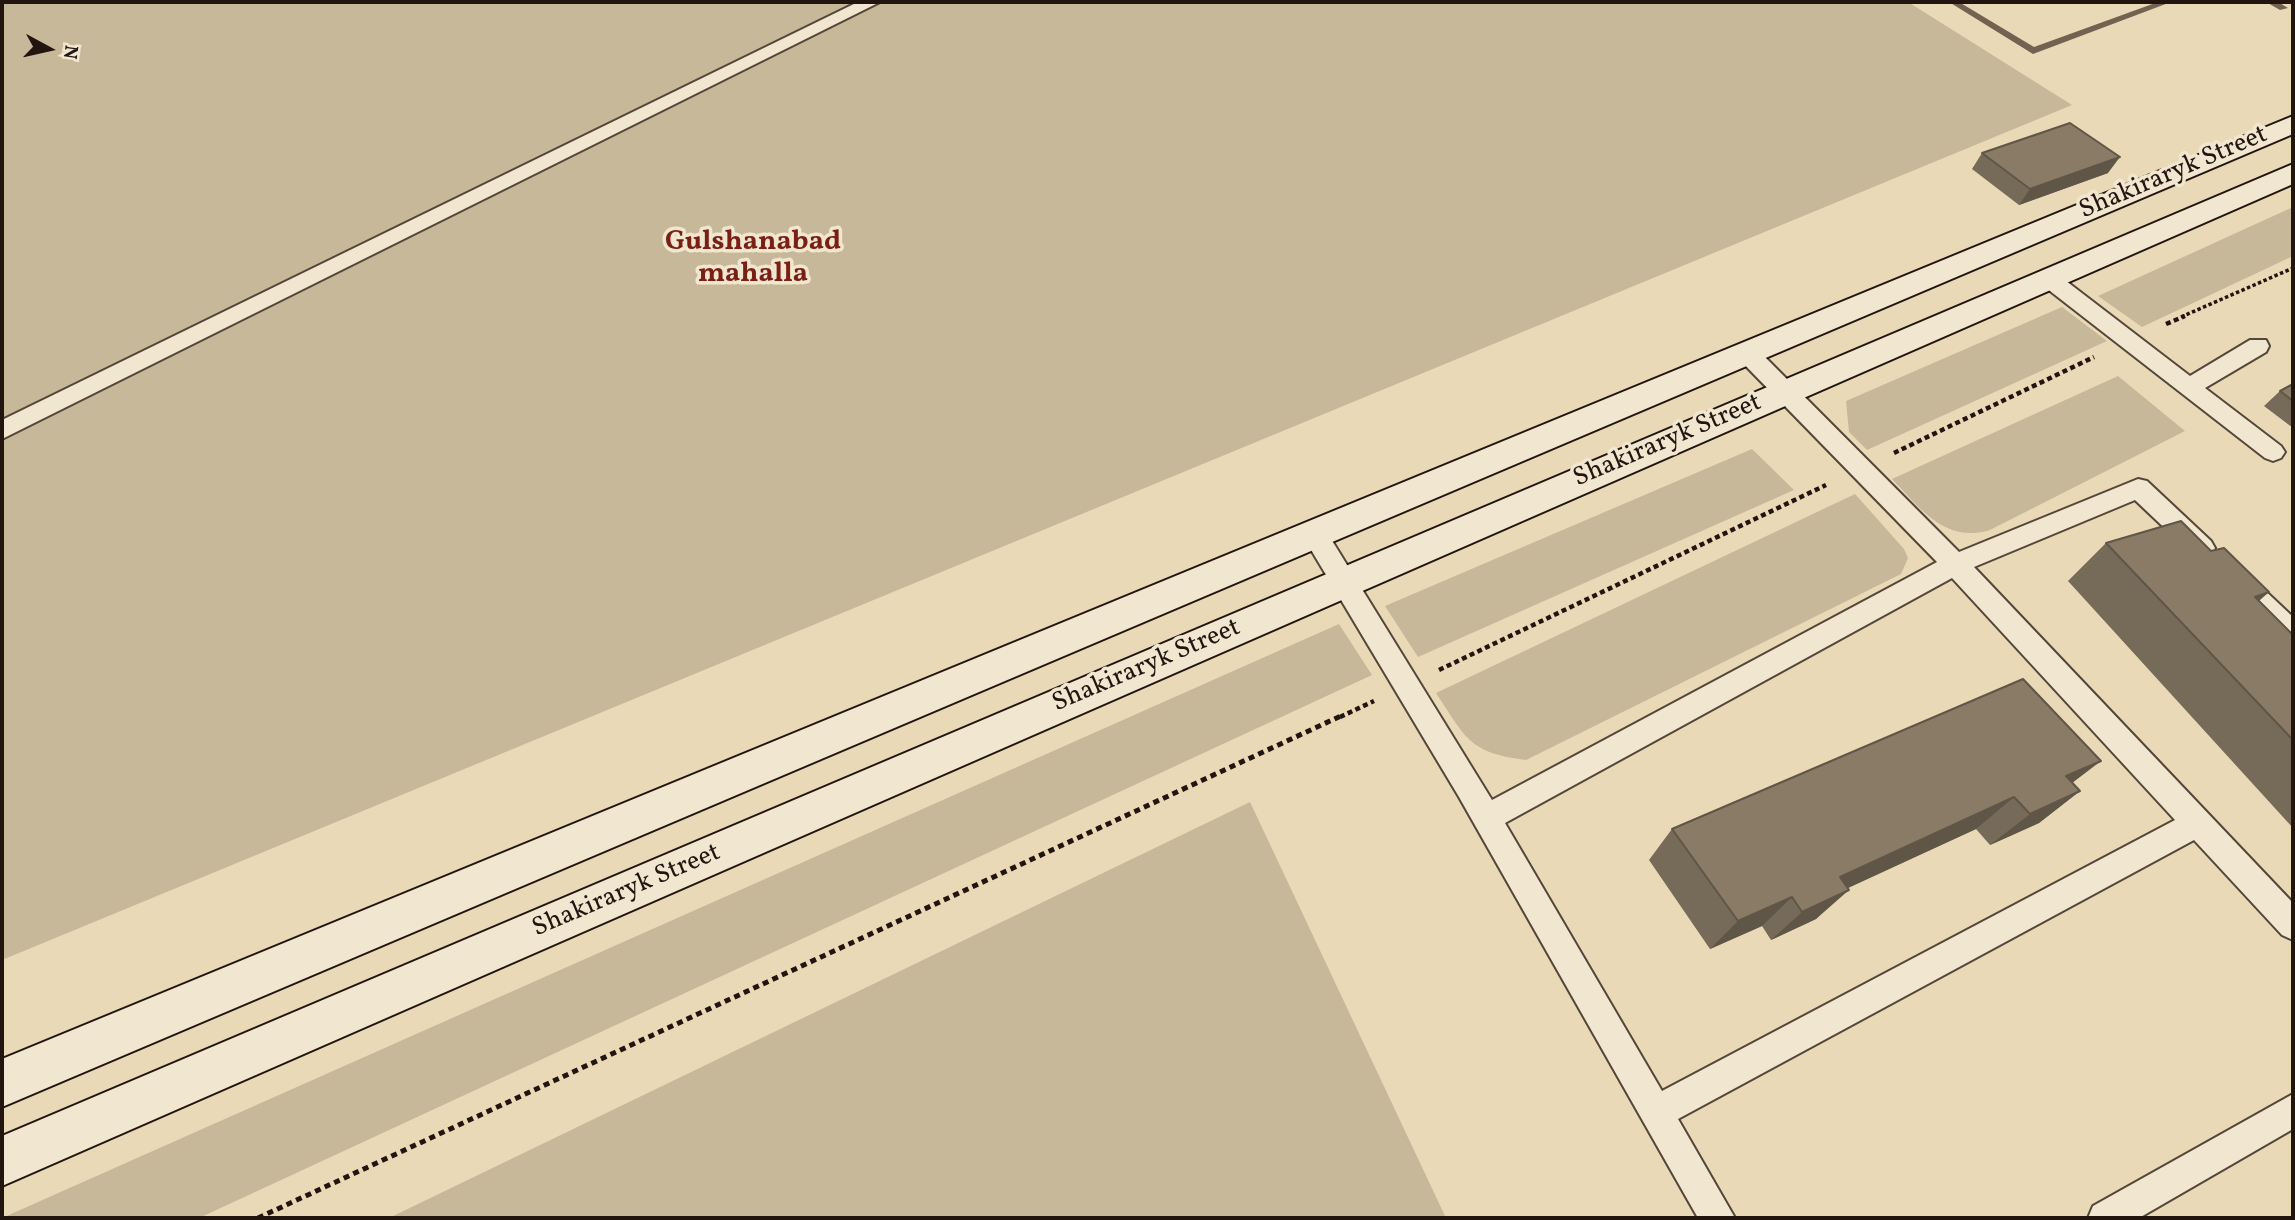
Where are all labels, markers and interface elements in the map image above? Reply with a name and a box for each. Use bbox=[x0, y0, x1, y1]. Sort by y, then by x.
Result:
north arrow bbox=[14, 14, 84, 84]
text: N bbox=[56, 43, 84, 61]
street label: Shakiraryk Street bbox=[2075, 120, 2273, 228]
district label: Gulshanabad mahalla bbox=[665, 227, 841, 293]
street label: Shakiraryk Street bbox=[1569, 388, 1767, 496]
street label: Shakiraryk Street bbox=[1048, 613, 1246, 721]
street label: Shakiraryk Street bbox=[528, 838, 726, 946]

